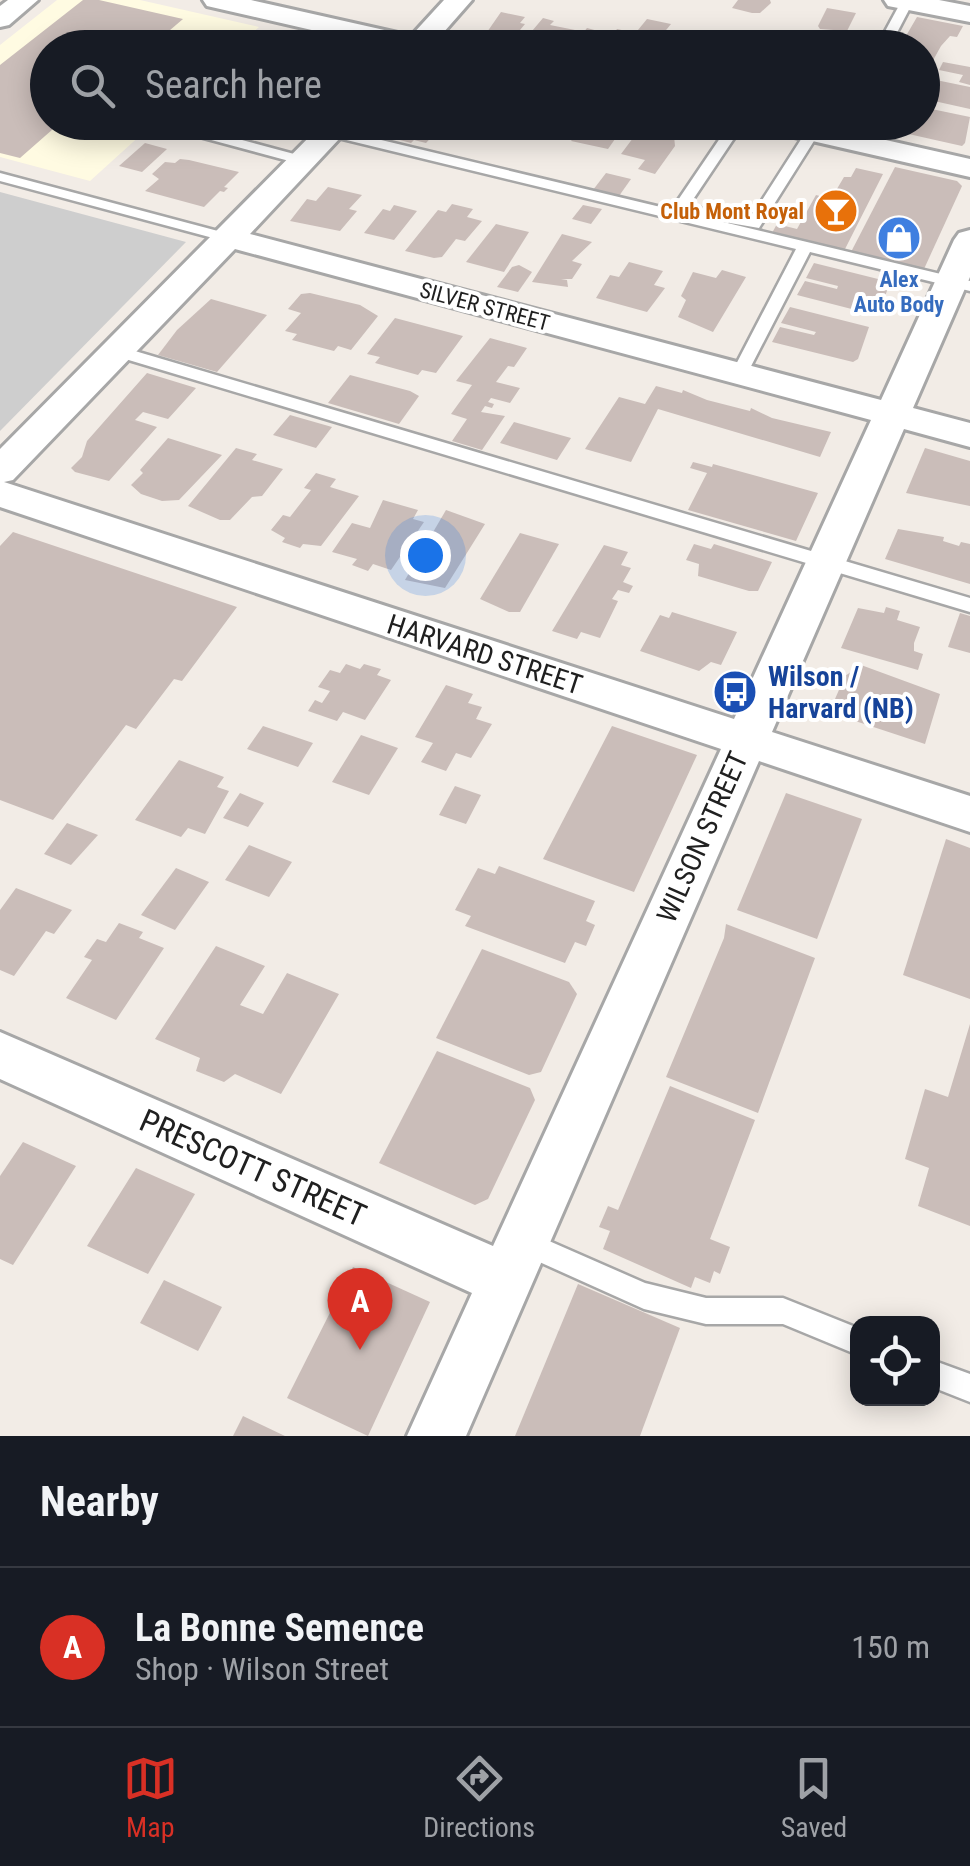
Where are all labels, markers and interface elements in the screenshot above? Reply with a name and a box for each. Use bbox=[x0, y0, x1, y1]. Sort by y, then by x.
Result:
search box bbox=[30, 30, 940, 140]
icon: search bbox=[65, 58, 120, 113]
text: Search here bbox=[145, 63, 322, 107]
bar icon: Club Mont Royal bbox=[813, 188, 859, 234]
place label: Club Mont Royal bbox=[660, 199, 804, 224]
shop icon: Alex Auto Body bbox=[876, 215, 922, 261]
place label: Alex Auto Body bbox=[854, 267, 944, 317]
street label: SILVER STREET bbox=[417, 277, 553, 336]
your location bbox=[400, 530, 451, 581]
street label: HARVARD STREET bbox=[383, 607, 587, 702]
place label: Wilson / Harvard (NB) bbox=[768, 660, 914, 725]
bus stop icon: Wilson / Harvard (NB) bbox=[712, 669, 758, 715]
street label: WILSON STREET bbox=[650, 747, 755, 928]
street label: PRESCOTT STREET bbox=[134, 1101, 372, 1235]
pin: A bbox=[328, 1268, 392, 1350]
map controls bbox=[850, 1316, 940, 1406]
button: locate bbox=[850, 1316, 940, 1406]
text: Nearby bbox=[40, 1477, 159, 1526]
text: La Bonne Semence bbox=[135, 1606, 424, 1650]
text: A bbox=[63, 1628, 82, 1666]
text: 150 m bbox=[851, 1628, 930, 1666]
text: Shop · Wilson Street bbox=[135, 1650, 389, 1688]
tab: Map bbox=[123, 1751, 178, 1844]
tab: Directions bbox=[423, 1751, 535, 1844]
tab: Saved bbox=[781, 1751, 847, 1844]

